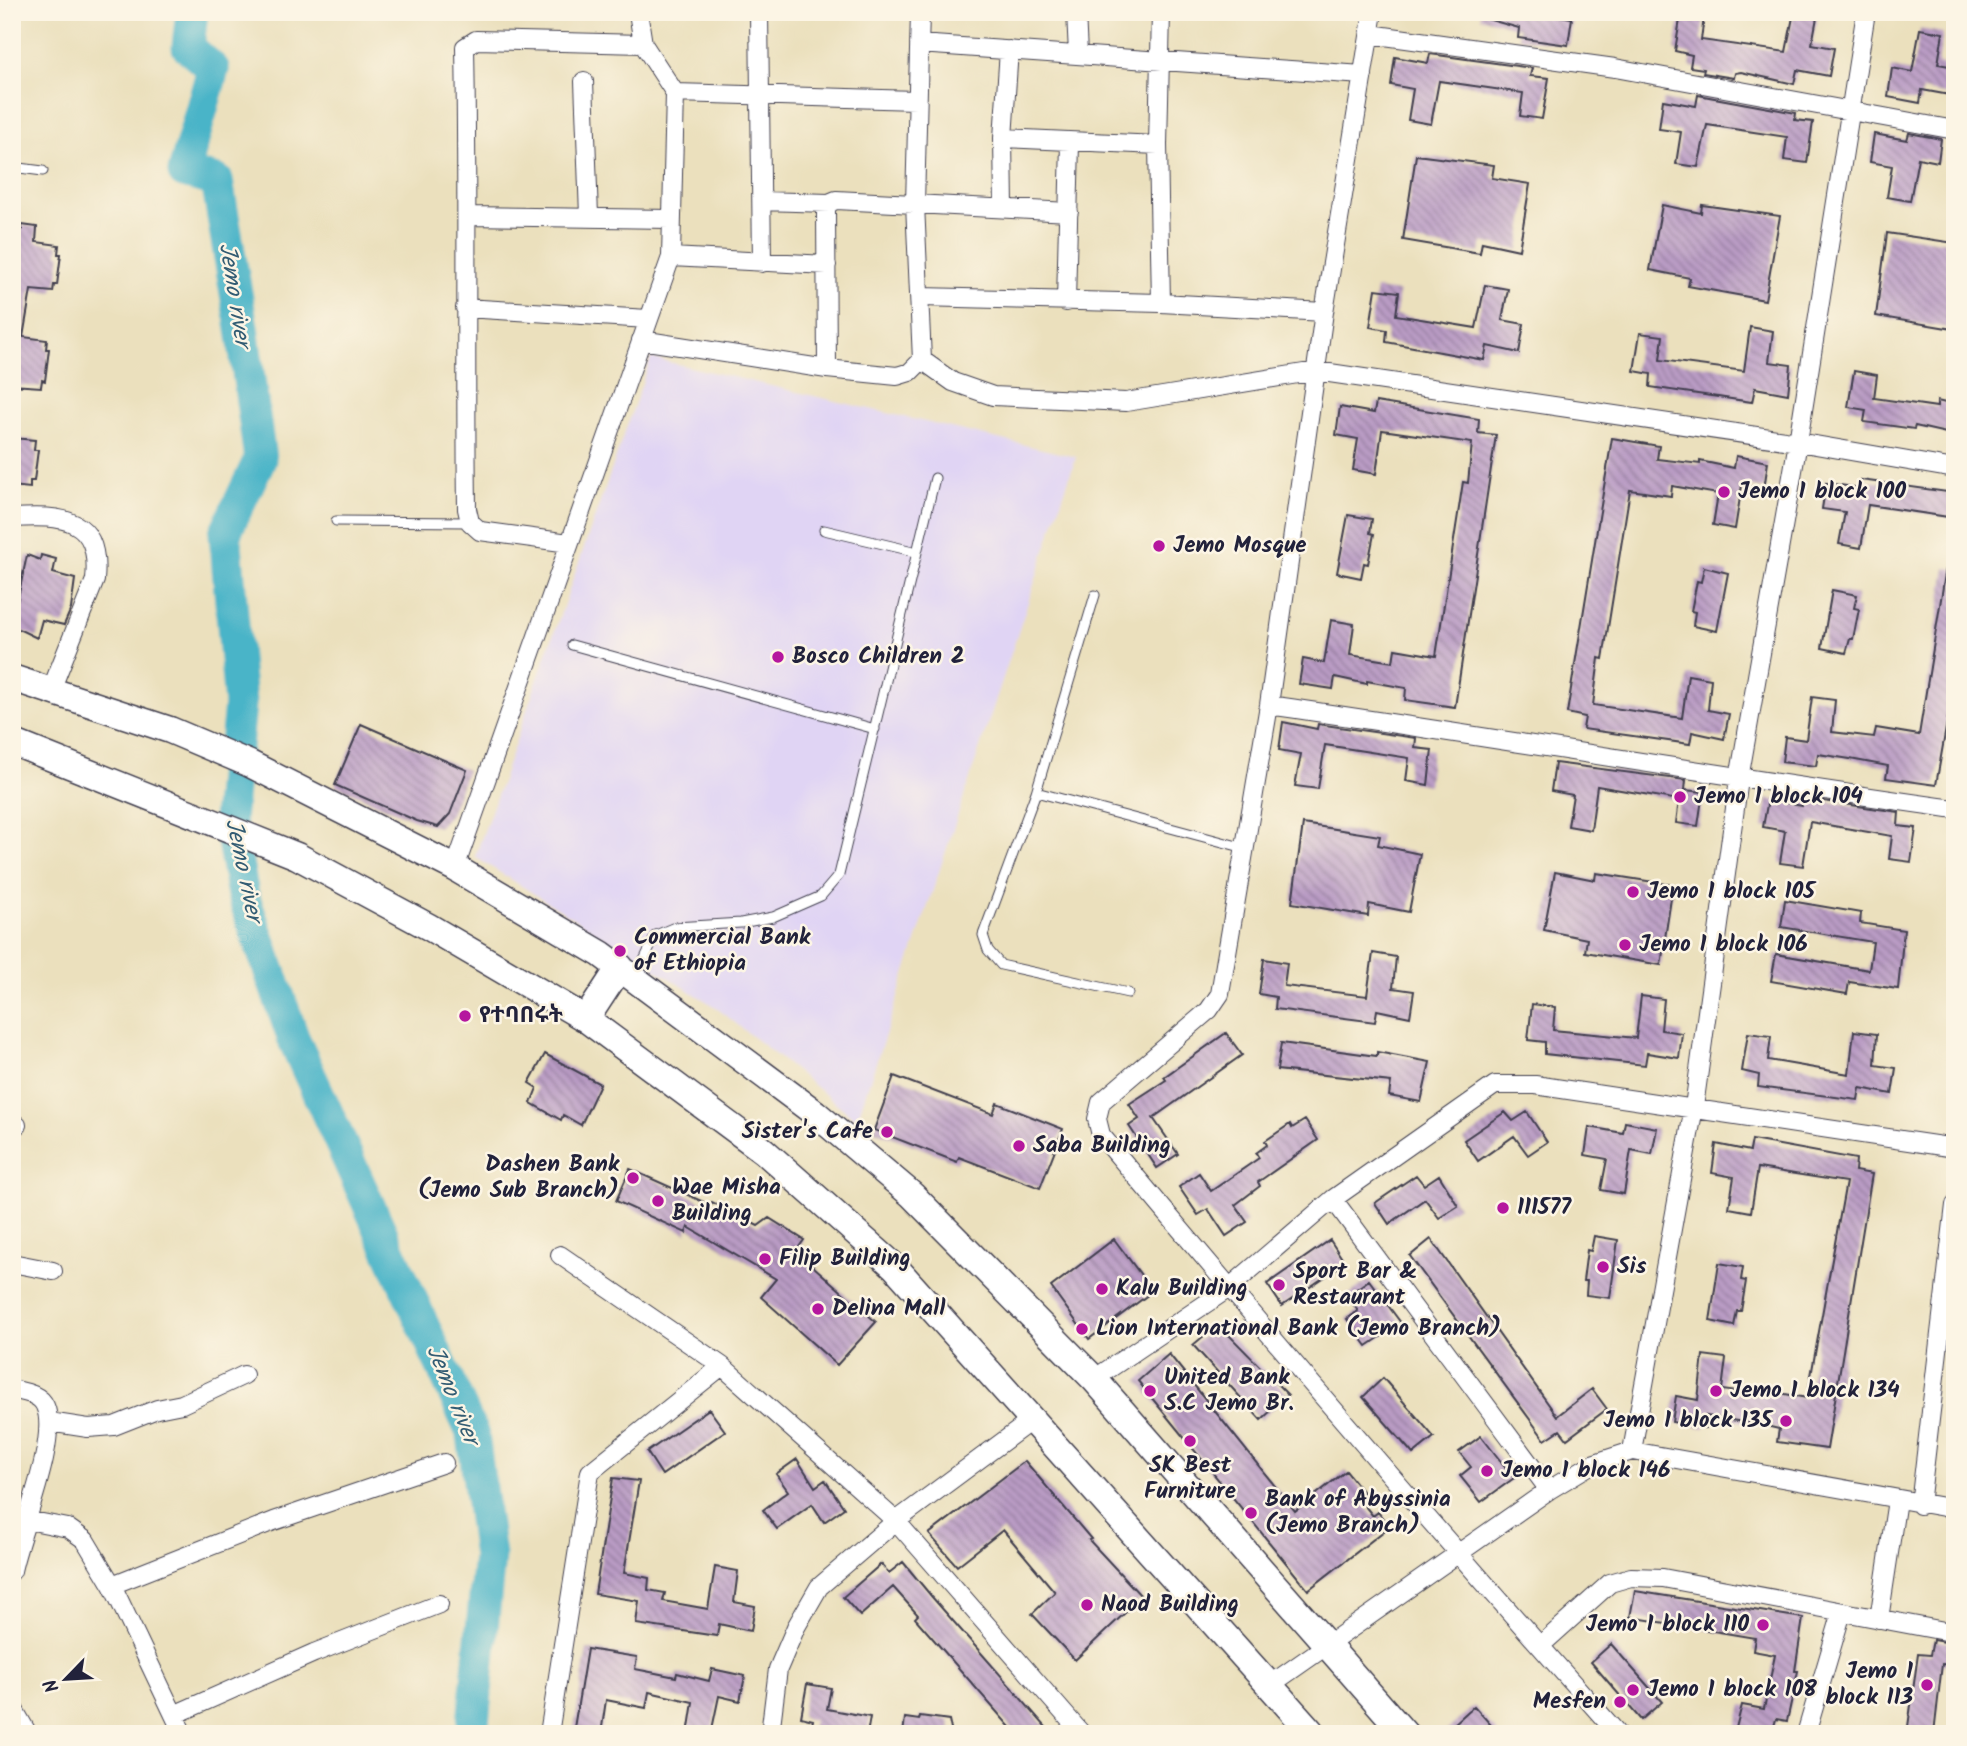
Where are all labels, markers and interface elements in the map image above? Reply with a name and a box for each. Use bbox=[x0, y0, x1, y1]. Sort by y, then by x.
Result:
water label: Jemo river bbox=[207, 241, 262, 354]
place label: Jemo 1 block 100 bbox=[1738, 474, 1906, 510]
marker: Jemo 1 block 100 bbox=[1716, 484, 1732, 500]
place label: Jemo Mosque bbox=[1173, 528, 1307, 564]
marker: Jemo Mosque bbox=[1151, 538, 1167, 554]
place label: Bosco Children 2 bbox=[792, 639, 964, 675]
marker: Bosco Children 2 bbox=[770, 649, 786, 665]
place label: Jemo 1 block 104 bbox=[1694, 779, 1863, 815]
marker: Jemo 1 block 104 bbox=[1672, 789, 1688, 805]
water label: Jemo river bbox=[213, 815, 274, 930]
place label: Jemo 1 block 105 bbox=[1647, 874, 1817, 910]
marker: Jemo 1 block 105 bbox=[1625, 884, 1641, 900]
place label: Commercial Bank of Ethiopia bbox=[634, 920, 811, 982]
place label: Jemo 1 block 106 bbox=[1639, 927, 1808, 963]
marker: Jemo 1 block 106 bbox=[1617, 937, 1633, 953]
marker: Commercial Bank of Ethiopia bbox=[612, 943, 628, 959]
place label: የተባበሩት bbox=[479, 998, 563, 1034]
marker: የተባበሩት bbox=[457, 1008, 473, 1024]
place label: Sister's Cafe bbox=[742, 1114, 873, 1150]
marker: Sister's Cafe bbox=[879, 1124, 895, 1140]
place label: Saba Building bbox=[1033, 1128, 1171, 1164]
marker: Saba Building bbox=[1011, 1138, 1027, 1154]
place label: Dashen Bank (Jemo Sub Branch) bbox=[418, 1147, 620, 1209]
marker: Dashen Bank (Jemo Sub Branch) bbox=[625, 1170, 641, 1186]
place label: Wae Misha Building bbox=[672, 1170, 781, 1232]
place label: 111577 bbox=[1517, 1190, 1572, 1226]
marker: Wae Misha Building bbox=[650, 1193, 666, 1209]
marker: 111577 bbox=[1495, 1200, 1511, 1216]
place label: Filip Building bbox=[779, 1241, 911, 1277]
place label: Sis bbox=[1617, 1249, 1647, 1285]
marker: Filip Building bbox=[757, 1251, 773, 1267]
place label: Sport Bar & Restaurant bbox=[1293, 1254, 1417, 1316]
marker: Sis bbox=[1595, 1259, 1611, 1275]
place label: Kalu Building bbox=[1116, 1271, 1248, 1307]
marker: Sport Bar & Restaurant bbox=[1271, 1277, 1287, 1293]
marker: Kalu Building bbox=[1094, 1281, 1110, 1297]
place label: Delina Mall bbox=[832, 1291, 946, 1327]
marker: Delina Mall bbox=[810, 1301, 826, 1317]
place label: Lion International Bank (Jemo Branch) bbox=[1096, 1311, 1501, 1347]
marker: Lion International Bank (Jemo Branch) bbox=[1074, 1321, 1090, 1337]
water label: Jemo river bbox=[414, 1339, 491, 1455]
place label: United Bank S.C Jemo Br. bbox=[1164, 1360, 1294, 1422]
place label: Jemo 1 block 134 bbox=[1730, 1373, 1900, 1409]
marker: United Bank S.C Jemo Br. bbox=[1142, 1383, 1158, 1399]
marker: Jemo 1 block 134 bbox=[1708, 1383, 1724, 1399]
place label: Jemo 1 block 135 bbox=[1603, 1403, 1774, 1439]
marker: Jemo 1 block 135 bbox=[1778, 1413, 1794, 1429]
marker: SK Best Furniture bbox=[1182, 1433, 1198, 1449]
place label: SK Best Furniture bbox=[1144, 1448, 1236, 1510]
place label: Jemo 1 block 146 bbox=[1501, 1453, 1670, 1489]
marker: Jemo 1 block 146 bbox=[1479, 1463, 1495, 1479]
place label: Bank of Abyssinia (Jemo Branch) bbox=[1265, 1482, 1451, 1544]
marker: Bank of Abyssinia (Jemo Branch) bbox=[1243, 1505, 1259, 1521]
place label: Naod Building bbox=[1101, 1587, 1239, 1623]
marker: Naod Building bbox=[1079, 1597, 1095, 1613]
place label: Jemo 1 block 110 bbox=[1586, 1607, 1749, 1643]
marker: Jemo 1 block 110 bbox=[1755, 1617, 1771, 1633]
north arrow bbox=[32, 1644, 102, 1714]
place label: Jemo 1 block 113 bbox=[1825, 1654, 1913, 1716]
place label: Jemo 1 block 108 bbox=[1647, 1672, 1817, 1708]
text: N bbox=[36, 1674, 69, 1697]
marker: Jemo 1 block 113 bbox=[1919, 1677, 1935, 1693]
marker: Jemo 1 block 108 bbox=[1625, 1682, 1641, 1698]
place label: Mesfen bbox=[1533, 1684, 1606, 1720]
marker: Mesfen bbox=[1612, 1694, 1628, 1710]

